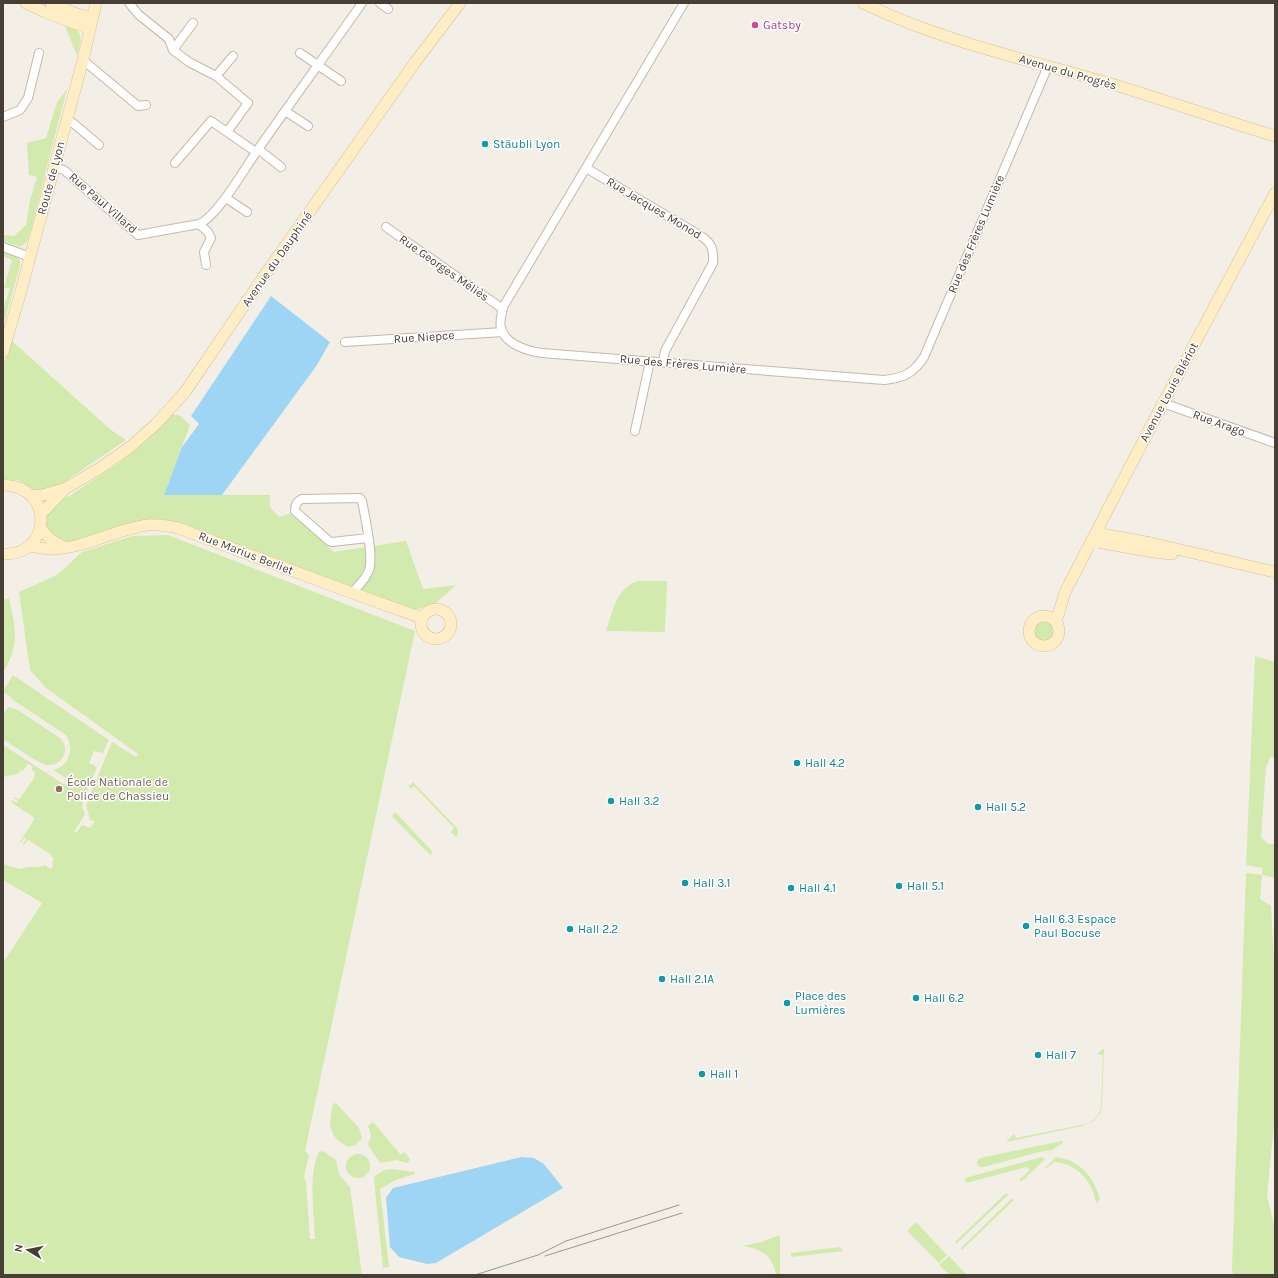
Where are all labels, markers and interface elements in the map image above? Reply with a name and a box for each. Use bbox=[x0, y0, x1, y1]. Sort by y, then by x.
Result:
place label: Gatsby bbox=[763, 18, 801, 32]
marker: Gatsby bbox=[750, 20, 760, 30]
street label: Avenue du Progrès bbox=[1018, 51, 1118, 93]
place label: Stäubli Lyon bbox=[493, 137, 560, 151]
marker: Stäubli Lyon bbox=[480, 139, 490, 149]
street label: Route de Lyon bbox=[34, 140, 68, 216]
street label: Rue Paul Villard bbox=[66, 170, 140, 236]
street label: Rue des Frères Lumière bbox=[945, 173, 1007, 295]
street label: Rue Jacques Monod bbox=[604, 174, 704, 242]
street label: Avenue du Dauphiné bbox=[239, 209, 315, 309]
street label: Rue Georges Méliès bbox=[397, 232, 491, 304]
street label: Rue Niepce bbox=[393, 328, 455, 346]
street label: Avenue Louis Blériot bbox=[1137, 340, 1201, 444]
street label: Rue des Frères Lumière bbox=[619, 351, 747, 377]
street label: Rue Arago bbox=[1191, 407, 1247, 439]
street label: Rue Marius Berliet bbox=[197, 528, 296, 578]
place label: Hall 4.2 bbox=[805, 756, 845, 770]
marker: Hall 4.2 bbox=[792, 758, 802, 768]
place label: École Nationale de Police de Chassieu bbox=[67, 774, 169, 803]
marker: École Nationale de Police de Chassieu bbox=[54, 784, 64, 794]
place label: Hall 3.2 bbox=[619, 794, 659, 808]
marker: Hall 3.2 bbox=[606, 796, 616, 806]
place label: Hall 5.2 bbox=[986, 800, 1026, 814]
marker: Hall 5.2 bbox=[973, 802, 983, 812]
place label: Hall 3.1 bbox=[693, 876, 730, 890]
marker: Hall 3.1 bbox=[680, 878, 690, 888]
place label: Hall 5.1 bbox=[907, 879, 944, 893]
place label: Hall 4.1 bbox=[799, 881, 836, 895]
marker: Hall 5.1 bbox=[894, 881, 904, 891]
marker: Hall 4.1 bbox=[786, 883, 796, 893]
place label: Hall 6.3 Espace Paul Bocuse bbox=[1034, 912, 1116, 940]
marker: Hall 6.3 Espace Paul Bocuse bbox=[1021, 921, 1031, 931]
place label: Hall 2.2 bbox=[578, 922, 618, 936]
marker: Hall 2.2 bbox=[565, 924, 575, 934]
place label: Hall 2.1A bbox=[670, 972, 714, 986]
marker: Hall 2.1A bbox=[657, 974, 667, 984]
place label: Place des Lumières bbox=[795, 989, 846, 1017]
place label: Hall 6.2 bbox=[924, 991, 964, 1005]
marker: Hall 6.2 bbox=[911, 993, 921, 1003]
marker: Place des Lumières bbox=[782, 998, 792, 1008]
place label: Hall 7 bbox=[1046, 1048, 1076, 1062]
marker: Hall 7 bbox=[1033, 1050, 1043, 1060]
place label: Hall 1 bbox=[710, 1067, 738, 1081]
marker: Hall 1 bbox=[697, 1069, 707, 1079]
north arrow bbox=[8, 1230, 48, 1270]
text: N bbox=[12, 1243, 26, 1253]

